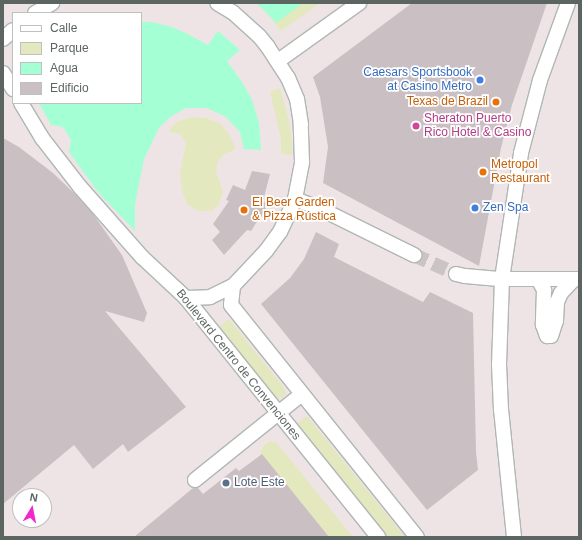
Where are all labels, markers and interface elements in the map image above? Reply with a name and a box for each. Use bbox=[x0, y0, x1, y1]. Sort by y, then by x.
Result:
legend bbox=[12, 12, 142, 104]
text: Calle bbox=[50, 21, 77, 35]
text: Parque bbox=[50, 41, 89, 55]
text: Agua bbox=[50, 61, 78, 75]
place label: Caesars Sportsbook at Casino Metro bbox=[363, 66, 472, 94]
marker: Caesars Sportsbook at Casino Metro bbox=[475, 75, 485, 85]
text: Edificio bbox=[50, 81, 89, 95]
place label: Texas de Brazil bbox=[407, 95, 488, 109]
marker: Texas de Brazil bbox=[491, 97, 501, 107]
place label: Sheraton Puerto Rico Hotel & Casino bbox=[424, 112, 531, 140]
marker: Sheraton Puerto Rico Hotel & Casino bbox=[411, 121, 421, 131]
place label: Metropol Restaurant bbox=[491, 158, 550, 186]
marker: Metropol Restaurant bbox=[478, 167, 488, 177]
place label: El Beer Garden & Pizza Rústica bbox=[252, 196, 336, 224]
place label: Zen Spa bbox=[483, 201, 528, 215]
marker: Zen Spa bbox=[470, 203, 480, 213]
marker: El Beer Garden & Pizza Rústica bbox=[239, 205, 249, 215]
street label: Boulevard Centro de Convenciones bbox=[173, 287, 303, 443]
place label: Lote Este bbox=[234, 476, 285, 490]
marker: Lote Este bbox=[221, 478, 231, 488]
north arrow bbox=[12, 488, 52, 528]
text: N bbox=[29, 491, 39, 504]

